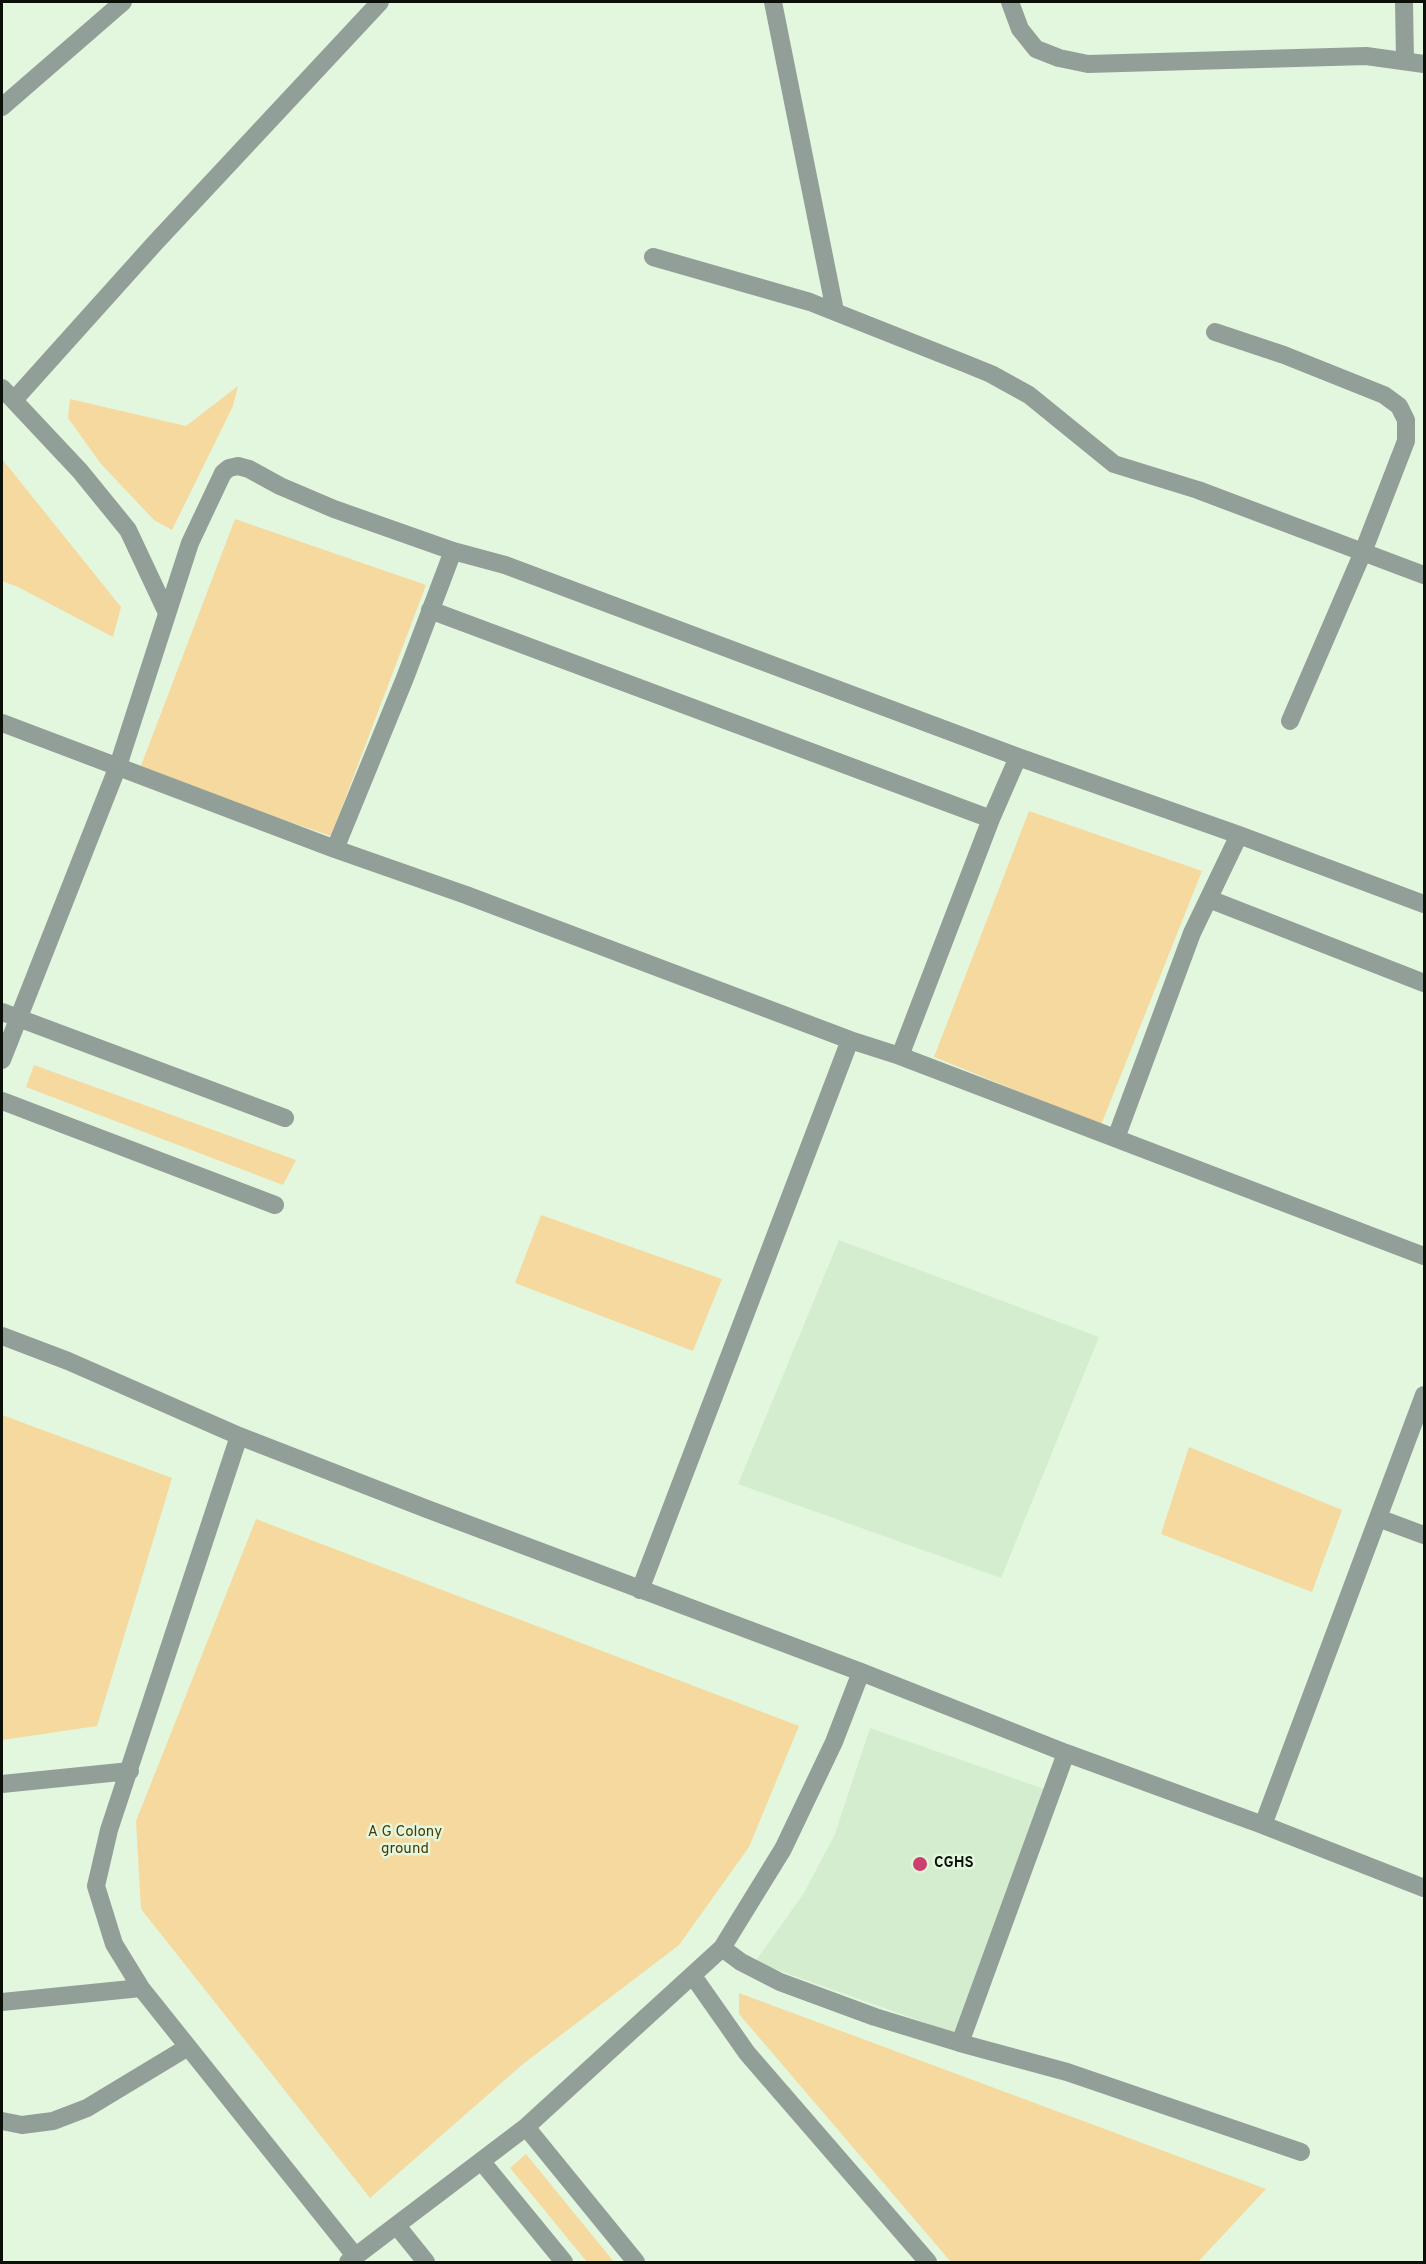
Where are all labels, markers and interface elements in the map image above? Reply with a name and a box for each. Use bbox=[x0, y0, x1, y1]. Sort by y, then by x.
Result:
park label: A G Colony ground bbox=[368, 1824, 442, 1859]
marker: CGHS bbox=[911, 1855, 929, 1873]
place label: CGHS bbox=[934, 1855, 974, 1873]

